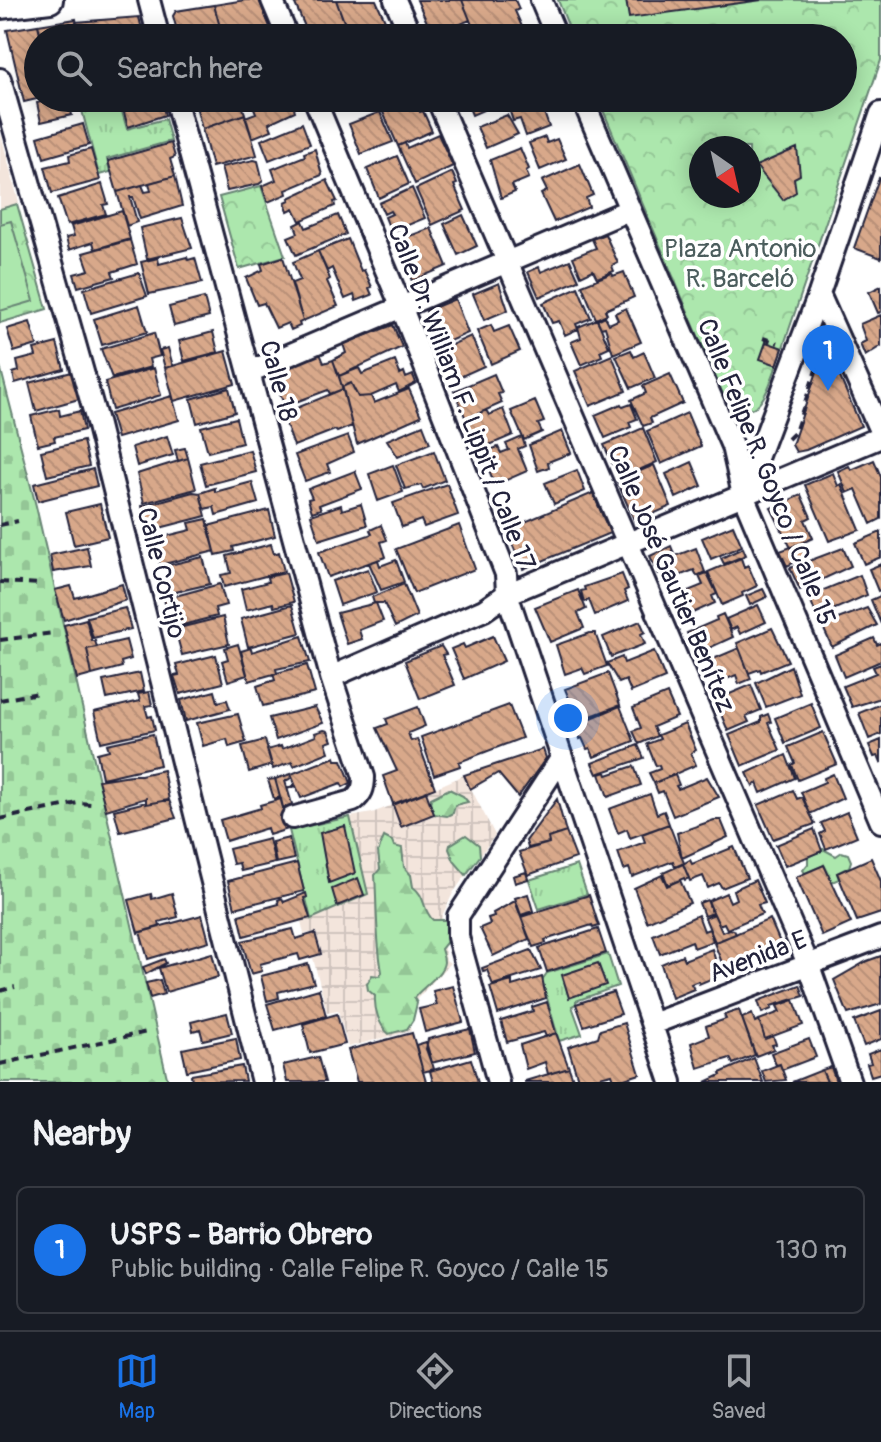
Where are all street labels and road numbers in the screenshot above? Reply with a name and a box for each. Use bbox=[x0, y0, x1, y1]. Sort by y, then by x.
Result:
street label: Calle Dr. William F. Lippit / Calle 17 bbox=[380, 219, 542, 575]
street label: Calle Felipe R. Goyco / Calle 15 bbox=[690, 314, 842, 630]
street label: Calle 18 bbox=[252, 337, 304, 425]
street label: Calle José Gautier Benítez bbox=[600, 441, 742, 717]
street label: Calle Cortijo bbox=[129, 504, 193, 642]
street label: Avenida E bbox=[704, 924, 812, 990]

